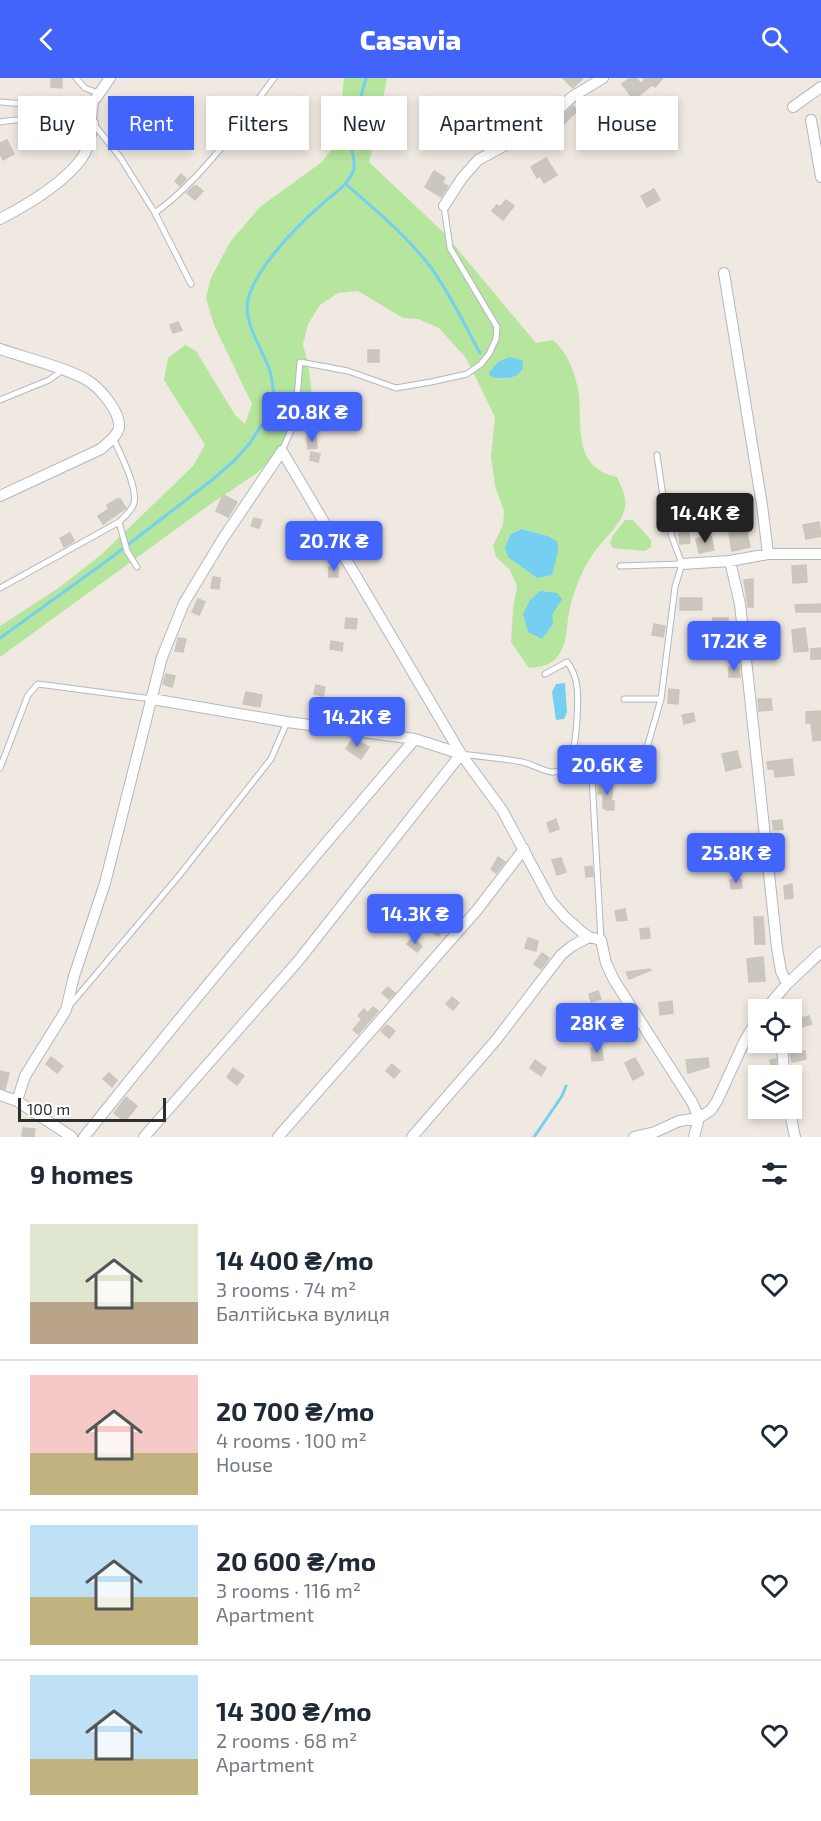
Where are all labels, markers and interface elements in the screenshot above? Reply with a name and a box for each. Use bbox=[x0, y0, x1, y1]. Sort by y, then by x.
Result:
icon: back bbox=[30, 23, 63, 56]
text: Casavia bbox=[360, 23, 461, 55]
icon: search bbox=[758, 23, 791, 56]
chip: Buy bbox=[18, 96, 96, 150]
chip: Rent bbox=[108, 96, 194, 150]
chip: Filters bbox=[206, 96, 309, 150]
chip: New bbox=[321, 96, 407, 150]
chip: Apartment bbox=[419, 96, 564, 150]
chip: House bbox=[576, 96, 678, 150]
pin: 20.8K ₴ bbox=[257, 392, 367, 443]
text: 20.8K ₴ bbox=[276, 399, 348, 423]
pin: 14.4K ₴ bbox=[650, 493, 760, 544]
text: 14.4K ₴ bbox=[670, 500, 740, 524]
pin: 20.7K ₴ bbox=[279, 521, 389, 572]
text: 20.7K ₴ bbox=[299, 528, 369, 552]
pin: 17.2K ₴ bbox=[679, 621, 789, 672]
text: 17.2K ₴ bbox=[701, 628, 767, 652]
pin: 14.2K ₴ bbox=[302, 697, 412, 748]
text: 14.2K ₴ bbox=[323, 704, 391, 728]
pin: 20.6K ₴ bbox=[552, 745, 662, 796]
text: 20.6K ₴ bbox=[571, 752, 643, 776]
pin: 25.8K ₴ bbox=[681, 833, 791, 884]
text: 25.8K ₴ bbox=[701, 840, 771, 864]
pin: 14.3K ₴ bbox=[360, 894, 470, 945]
text: 14.3K ₴ bbox=[381, 901, 449, 925]
map controls bbox=[748, 999, 802, 1119]
button: locate bbox=[748, 999, 802, 1053]
pin: 28K ₴ bbox=[555, 1003, 639, 1054]
text: 28K ₴ bbox=[570, 1010, 624, 1034]
button: layers bbox=[748, 1065, 802, 1119]
scale bar bbox=[18, 1095, 166, 1122]
text: 100 m bbox=[27, 1099, 70, 1118]
icon: filters bbox=[758, 1157, 791, 1190]
text: 9 homes bbox=[30, 1158, 133, 1189]
text: 14 400 ₴/mo bbox=[216, 1244, 374, 1275]
icon: home bbox=[78, 1248, 150, 1320]
icon: heart bbox=[758, 1268, 791, 1301]
text: 3 rooms · 74 m² bbox=[216, 1277, 356, 1301]
text: Балтійська вулиця bbox=[216, 1301, 390, 1325]
text: 20 700 ₴/mo bbox=[216, 1395, 374, 1426]
icon: home bbox=[78, 1399, 150, 1471]
icon: heart bbox=[758, 1419, 791, 1452]
text: 4 rooms · 100 m² bbox=[216, 1428, 367, 1452]
text: House bbox=[216, 1452, 273, 1476]
text: 20 600 ₴/mo bbox=[216, 1545, 376, 1576]
icon: home bbox=[78, 1549, 150, 1621]
icon: heart bbox=[758, 1569, 791, 1602]
text: 3 rooms · 116 m² bbox=[216, 1578, 361, 1602]
text: Apartment bbox=[216, 1602, 314, 1626]
text: 14 300 ₴/mo bbox=[216, 1695, 372, 1726]
icon: home bbox=[78, 1699, 150, 1771]
icon: heart bbox=[758, 1719, 791, 1752]
text: 2 rooms · 68 m² bbox=[216, 1728, 357, 1752]
text: Apartment bbox=[216, 1752, 314, 1776]

